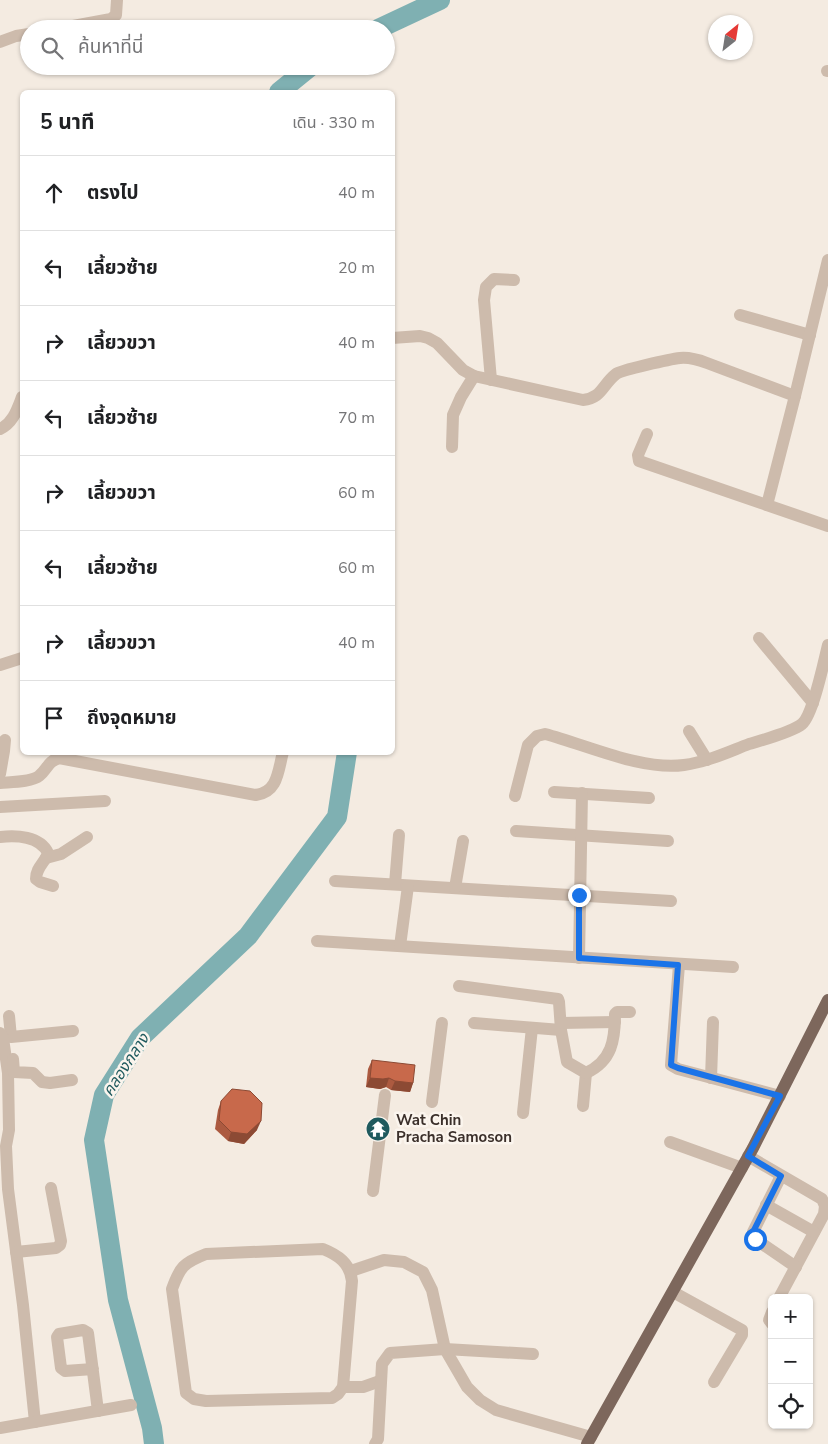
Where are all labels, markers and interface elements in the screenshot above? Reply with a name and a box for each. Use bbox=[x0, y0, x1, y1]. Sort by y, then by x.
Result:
north arrow bbox=[708, 15, 753, 60]
search box bbox=[20, 20, 395, 75]
icon: search bbox=[38, 34, 66, 62]
text: ค้นหาที่นี่ bbox=[78, 34, 143, 60]
text: 5 นาที bbox=[40, 108, 95, 136]
text: เดิน · 330 m bbox=[292, 112, 375, 134]
icon: ahead bbox=[40, 179, 68, 207]
text: ตรงไป bbox=[87, 180, 139, 206]
text: 40 m bbox=[338, 182, 375, 204]
icon: left bbox=[40, 254, 68, 282]
text: เลี้ยวซ้าย bbox=[87, 255, 158, 281]
text: 20 m bbox=[338, 257, 375, 279]
icon: right bbox=[40, 329, 68, 357]
text: เลี้ยวขวา bbox=[87, 330, 156, 356]
text: 40 m bbox=[338, 332, 375, 354]
icon: left bbox=[40, 404, 68, 432]
text: เลี้ยวซ้าย bbox=[87, 405, 158, 431]
text: 70 m bbox=[338, 407, 375, 429]
icon: right bbox=[40, 479, 68, 507]
text: เลี้ยวขวา bbox=[87, 480, 156, 506]
text: 60 m bbox=[338, 482, 375, 504]
icon: left bbox=[40, 554, 68, 582]
text: เลี้ยวซ้าย bbox=[87, 555, 158, 581]
text: 60 m bbox=[338, 557, 375, 579]
icon: right bbox=[40, 629, 68, 657]
text: เลี้ยวขวา bbox=[87, 630, 156, 656]
text: 40 m bbox=[338, 632, 375, 654]
icon: arrive bbox=[40, 704, 68, 732]
text: ถึงจุดหมาย bbox=[87, 705, 177, 731]
route end bbox=[568, 884, 591, 907]
water label: คลองกลาง bbox=[98, 1028, 155, 1101]
place label: Wat Chin Pracha Samoson bbox=[396, 1110, 512, 1147]
temple icon: Wat Chin Pracha Samoson bbox=[365, 1116, 391, 1142]
route start bbox=[744, 1228, 767, 1251]
map controls bbox=[768, 1294, 813, 1429]
button: + bbox=[768, 1294, 813, 1339]
button: − bbox=[768, 1339, 813, 1384]
button: locate bbox=[768, 1384, 813, 1429]

